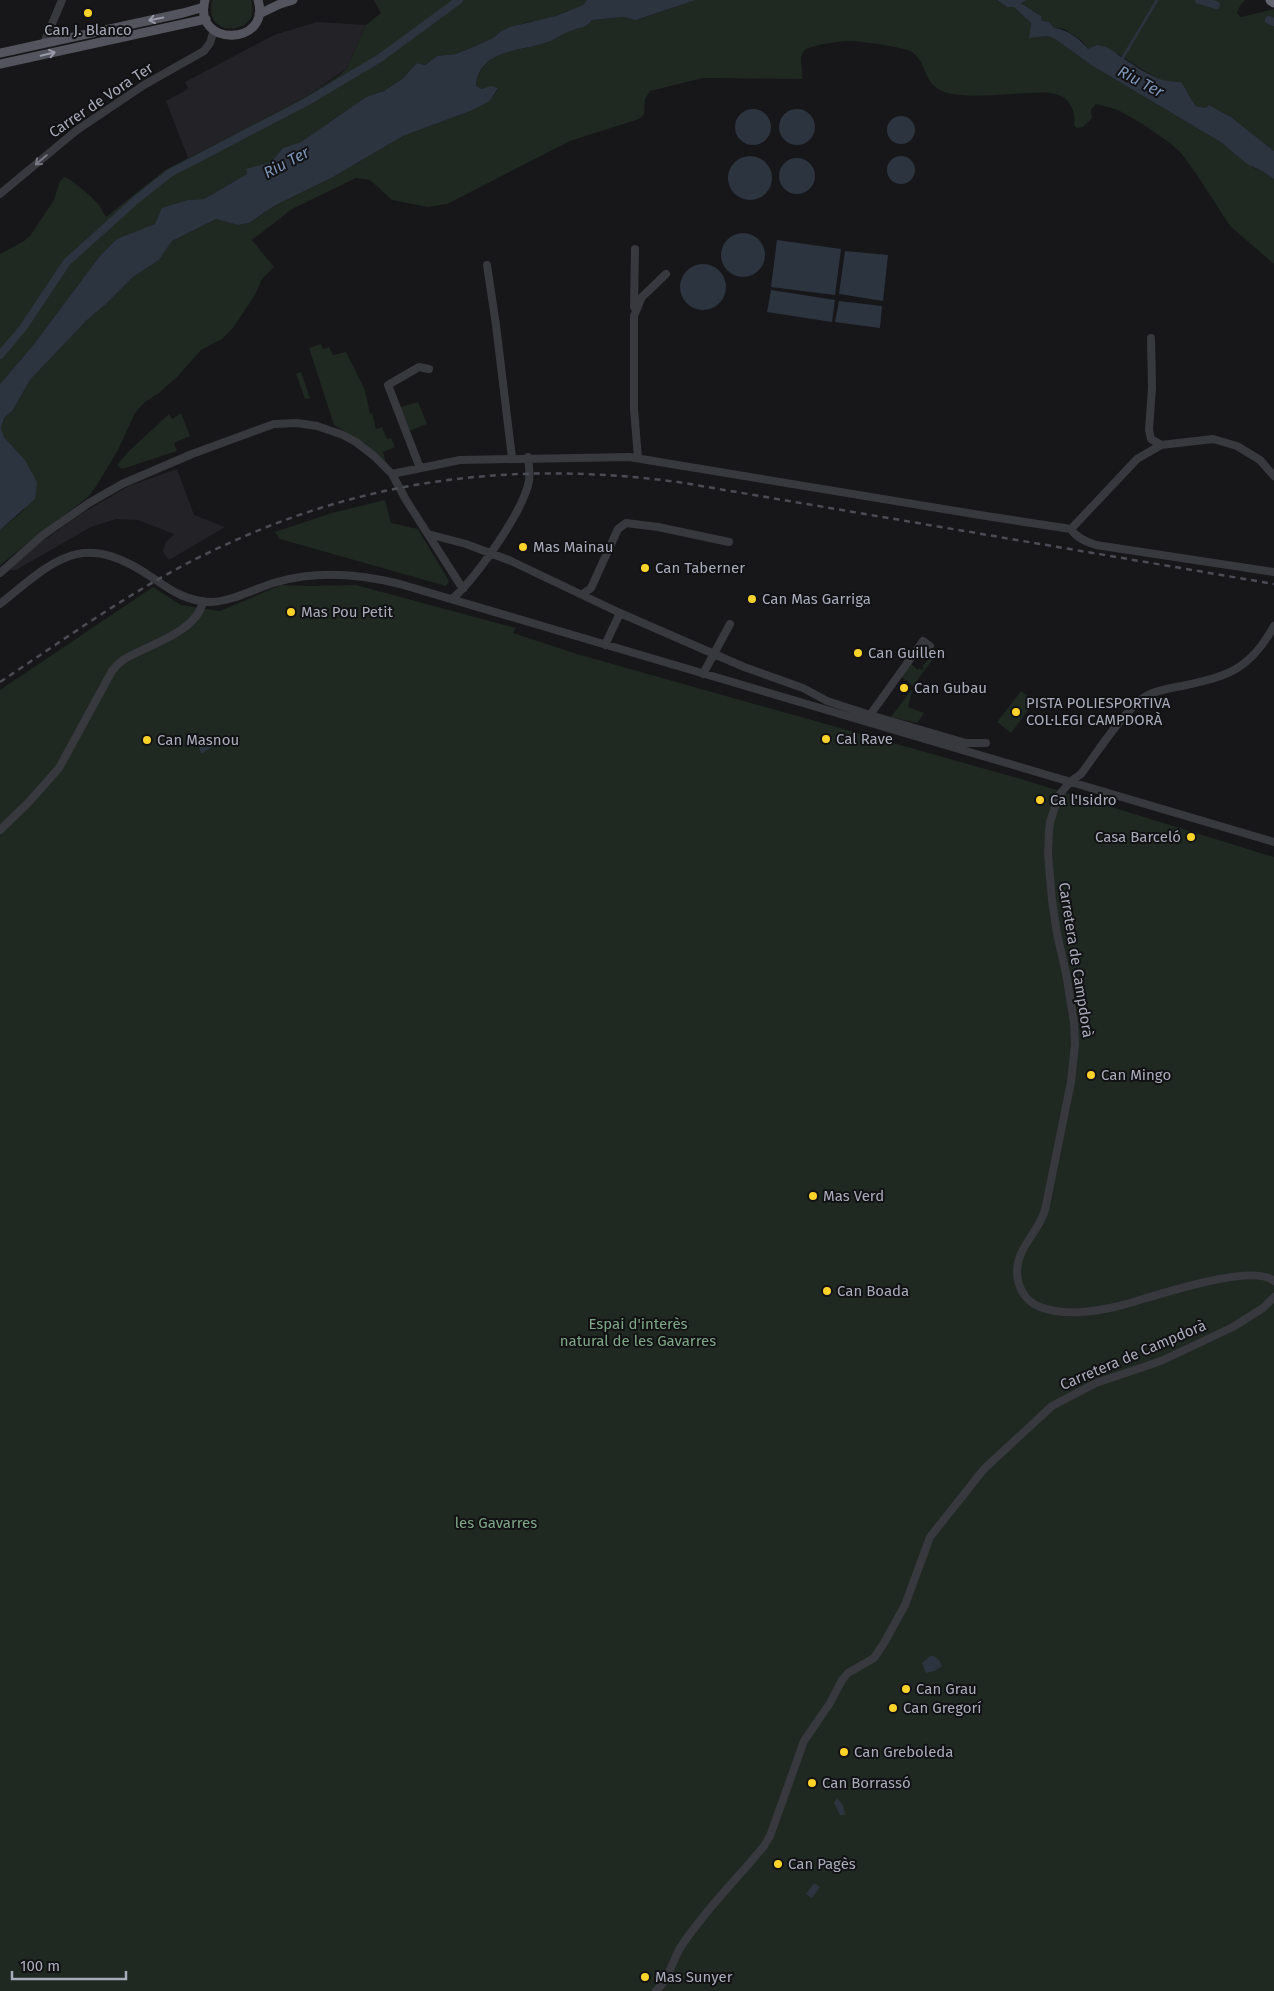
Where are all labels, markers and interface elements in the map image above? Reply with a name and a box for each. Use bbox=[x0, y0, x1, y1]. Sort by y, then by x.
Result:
marker: Can J. Blanco bbox=[82, 7, 94, 19]
one-way arrow bbox=[149, 15, 165, 24]
place label: Can J. Blanco bbox=[44, 21, 132, 39]
one-way arrow bbox=[39, 49, 55, 58]
street label: Carrer de Vora Ter bbox=[46, 58, 157, 141]
water label: Riu Ter bbox=[1115, 62, 1168, 102]
water label: Riu Ter bbox=[260, 142, 313, 182]
one-way arrow bbox=[34, 154, 47, 166]
place label: Mas Mainau bbox=[533, 538, 613, 556]
marker: Mas Mainau bbox=[517, 541, 529, 553]
place label: Can Taberner bbox=[655, 559, 745, 577]
marker: Can Taberner bbox=[639, 562, 651, 574]
place label: Can Mas Garriga bbox=[762, 590, 871, 608]
marker: Can Mas Garriga bbox=[746, 593, 758, 605]
place label: Mas Pou Petit bbox=[301, 603, 393, 621]
marker: Mas Pou Petit bbox=[285, 606, 297, 618]
place label: Can Guillen bbox=[868, 644, 945, 662]
marker: Can Guillen bbox=[852, 647, 864, 659]
place label: Can Gubau bbox=[914, 679, 987, 697]
marker: Can Gubau bbox=[898, 682, 910, 694]
place label: PISTA POLIESPORTIVA COL·LEGI CAMPDORÀ bbox=[1026, 694, 1171, 729]
marker: PISTA POLIESPORTIVA COL·LEGI CAMPDORÀ bbox=[1010, 706, 1022, 718]
place label: Cal Rave bbox=[836, 730, 893, 748]
place label: Can Masnou bbox=[157, 731, 239, 749]
marker: Cal Rave bbox=[820, 733, 832, 745]
marker: Can Masnou bbox=[141, 734, 153, 746]
place label: Ca l'Isidro bbox=[1050, 791, 1117, 809]
marker: Ca l'Isidro bbox=[1034, 794, 1046, 806]
place label: Casa Barceló bbox=[1095, 828, 1181, 846]
marker: Casa Barceló bbox=[1185, 831, 1197, 843]
street label: Carretera de Campdorà bbox=[1055, 881, 1097, 1039]
place label: Can Mingo bbox=[1101, 1066, 1171, 1084]
marker: Can Mingo bbox=[1085, 1069, 1097, 1081]
place label: Mas Verd bbox=[823, 1187, 884, 1205]
marker: Mas Verd bbox=[807, 1190, 819, 1202]
place label: Can Boada bbox=[837, 1282, 909, 1300]
marker: Can Boada bbox=[821, 1285, 833, 1297]
park label: Espai d'interès natural de les Gavarres bbox=[560, 1315, 716, 1350]
street label: Carretera de Campdorà bbox=[1057, 1316, 1209, 1394]
park label: les Gavarres bbox=[455, 1514, 537, 1532]
place label: Can Grau bbox=[916, 1680, 977, 1698]
marker: Can Grau bbox=[900, 1683, 912, 1695]
place label: Can Gregorí bbox=[903, 1699, 982, 1717]
marker: Can Gregorí bbox=[887, 1702, 899, 1714]
place label: Can Greboleda bbox=[854, 1743, 953, 1761]
marker: Can Greboleda bbox=[838, 1746, 850, 1758]
place label: Can Borrassó bbox=[822, 1774, 911, 1792]
marker: Can Borrassó bbox=[806, 1777, 818, 1789]
place label: Can Pagès bbox=[788, 1855, 856, 1873]
marker: Can Pagès bbox=[772, 1858, 784, 1870]
scale bar bbox=[12, 1948, 126, 1980]
text: 100 m bbox=[20, 1957, 60, 1975]
place label: Mas Sunyer bbox=[655, 1968, 733, 1986]
marker: Mas Sunyer bbox=[639, 1971, 651, 1983]

